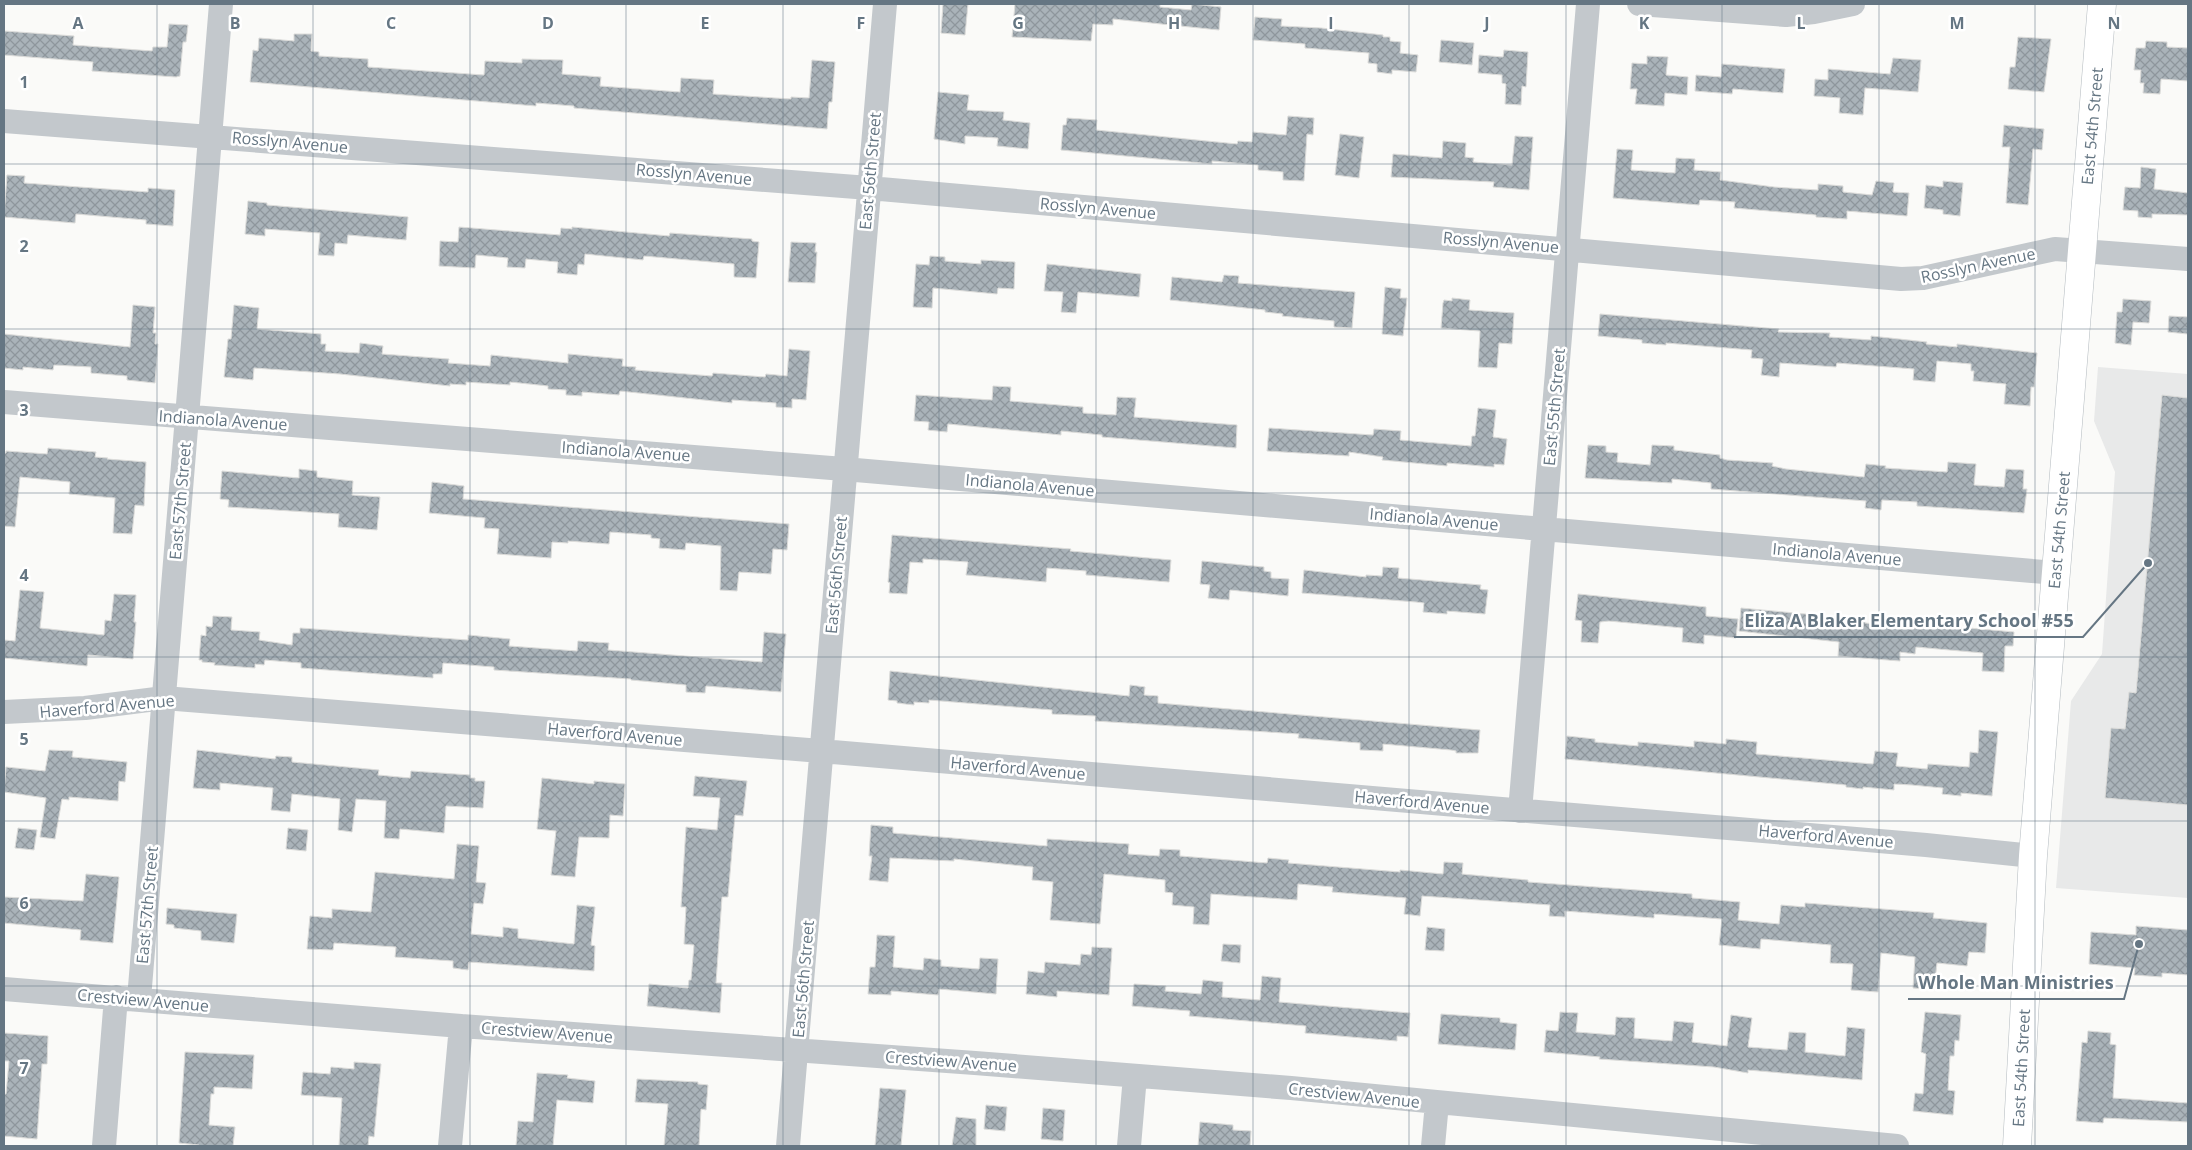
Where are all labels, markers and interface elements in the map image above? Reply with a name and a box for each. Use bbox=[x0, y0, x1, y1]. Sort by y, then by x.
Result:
text: A bbox=[72, 12, 84, 34]
text: B bbox=[230, 12, 240, 34]
text: C bbox=[386, 12, 396, 34]
text: D bbox=[542, 12, 554, 34]
text: E bbox=[701, 12, 710, 34]
text: F bbox=[857, 12, 865, 34]
text: G bbox=[1012, 12, 1024, 34]
text: H bbox=[1168, 12, 1180, 34]
text: I bbox=[1328, 12, 1334, 34]
text: J bbox=[1482, 12, 1490, 34]
text: K bbox=[1639, 12, 1650, 34]
text: L bbox=[1796, 12, 1806, 34]
text: M bbox=[1949, 12, 1965, 34]
text: N bbox=[2107, 12, 2121, 34]
street label: East 54th Street bbox=[2076, 66, 2108, 186]
text: 1 bbox=[19, 71, 29, 93]
street label: East 56th Street bbox=[854, 111, 886, 231]
street label: Rosslyn Avenue bbox=[231, 126, 349, 158]
street label: Rosslyn Avenue bbox=[635, 158, 753, 190]
street label: Rosslyn Avenue bbox=[1039, 192, 1157, 224]
street label: Rosslyn Avenue bbox=[1442, 226, 1560, 258]
text: 2 bbox=[19, 235, 29, 257]
street label: Rosslyn Avenue bbox=[1919, 242, 2037, 288]
street label: East 55th Street bbox=[1538, 347, 1570, 467]
text: 3 bbox=[19, 399, 29, 421]
street label: Indianola Avenue bbox=[158, 405, 288, 435]
street label: Indianola Avenue bbox=[561, 436, 691, 466]
street label: East 57th Street bbox=[164, 441, 196, 561]
street label: Indianola Avenue bbox=[965, 468, 1095, 502]
street label: East 54th Street bbox=[2043, 470, 2075, 590]
street label: Indianola Avenue bbox=[1369, 502, 1499, 536]
street label: East 56th Street bbox=[820, 515, 852, 635]
street label: Indianola Avenue bbox=[1772, 537, 1902, 571]
text: 4 bbox=[19, 564, 29, 586]
callout: Eliza A Blaker Elementary School #55 bbox=[1734, 604, 2083, 637]
text: Eliza A Blaker Elementary School #55 bbox=[1744, 608, 2074, 632]
street label: Haverford Avenue bbox=[39, 689, 175, 723]
street label: Haverford Avenue bbox=[547, 717, 683, 751]
text: 5 bbox=[19, 728, 29, 750]
street label: Haverford Avenue bbox=[950, 751, 1086, 785]
street label: Haverford Avenue bbox=[1354, 785, 1490, 819]
street label: Haverford Avenue bbox=[1758, 819, 1894, 853]
street label: East 57th Street bbox=[131, 845, 163, 965]
text: 6 bbox=[19, 892, 29, 914]
street label: East 56th Street bbox=[787, 919, 819, 1039]
callout: Whole Man Ministries bbox=[1908, 966, 2124, 999]
text: Whole Man Ministries bbox=[1918, 970, 2114, 994]
street label: Crestview Avenue bbox=[76, 983, 210, 1017]
street label: East 54th Street bbox=[2007, 1008, 2035, 1127]
street label: Crestview Avenue bbox=[480, 1016, 614, 1048]
street label: Crestview Avenue bbox=[884, 1045, 1018, 1077]
text: 7 bbox=[19, 1057, 29, 1079]
street label: Crestview Avenue bbox=[1287, 1077, 1421, 1113]

